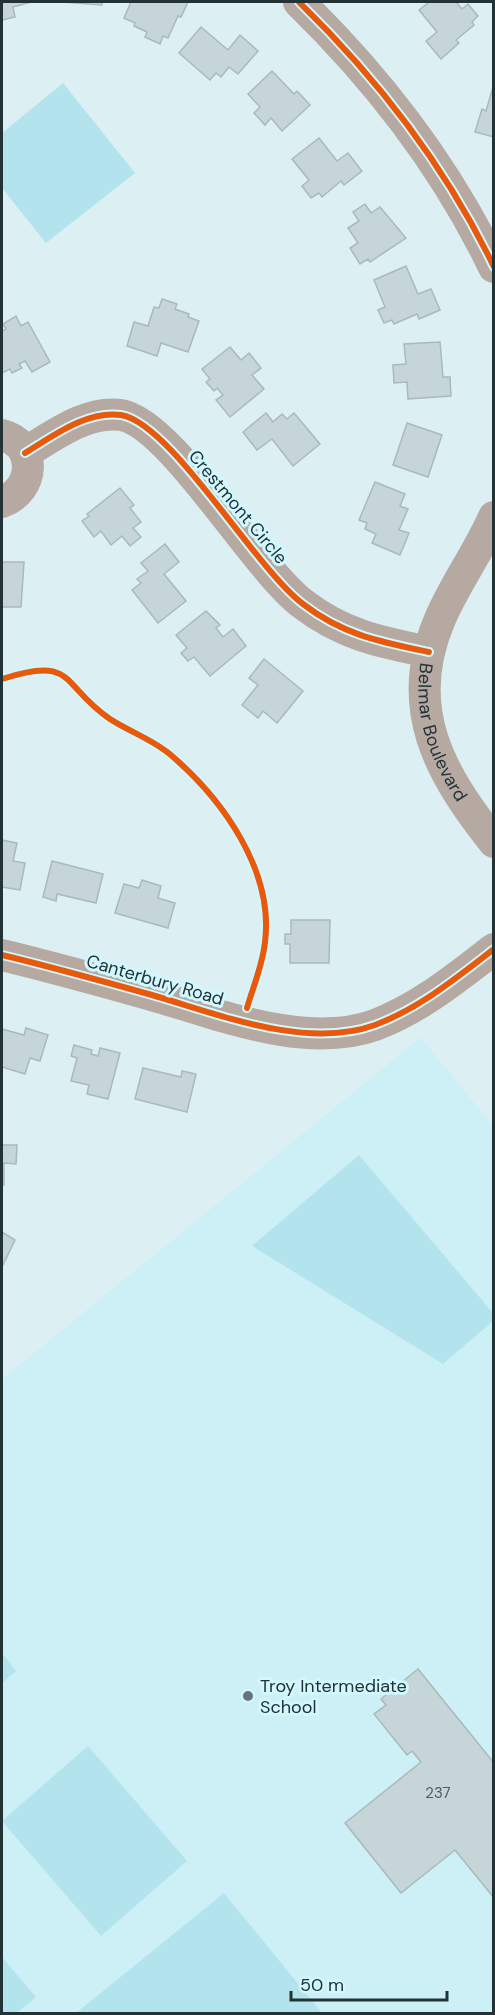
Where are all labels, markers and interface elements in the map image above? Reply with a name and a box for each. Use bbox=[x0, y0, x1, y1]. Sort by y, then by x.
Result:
street label: Crestmont Circle bbox=[183, 445, 293, 569]
street label: Belmar Boulevard bbox=[412, 662, 473, 806]
street label: Canterbury Road bbox=[84, 949, 226, 1011]
place label: Troy Intermediate School bbox=[260, 1674, 407, 1719]
marker: Troy Intermediate School bbox=[241, 1689, 255, 1703]
house number: 237 bbox=[425, 1783, 451, 1803]
scale bar bbox=[291, 1964, 447, 2002]
text: 50 m bbox=[300, 1973, 344, 1997]

